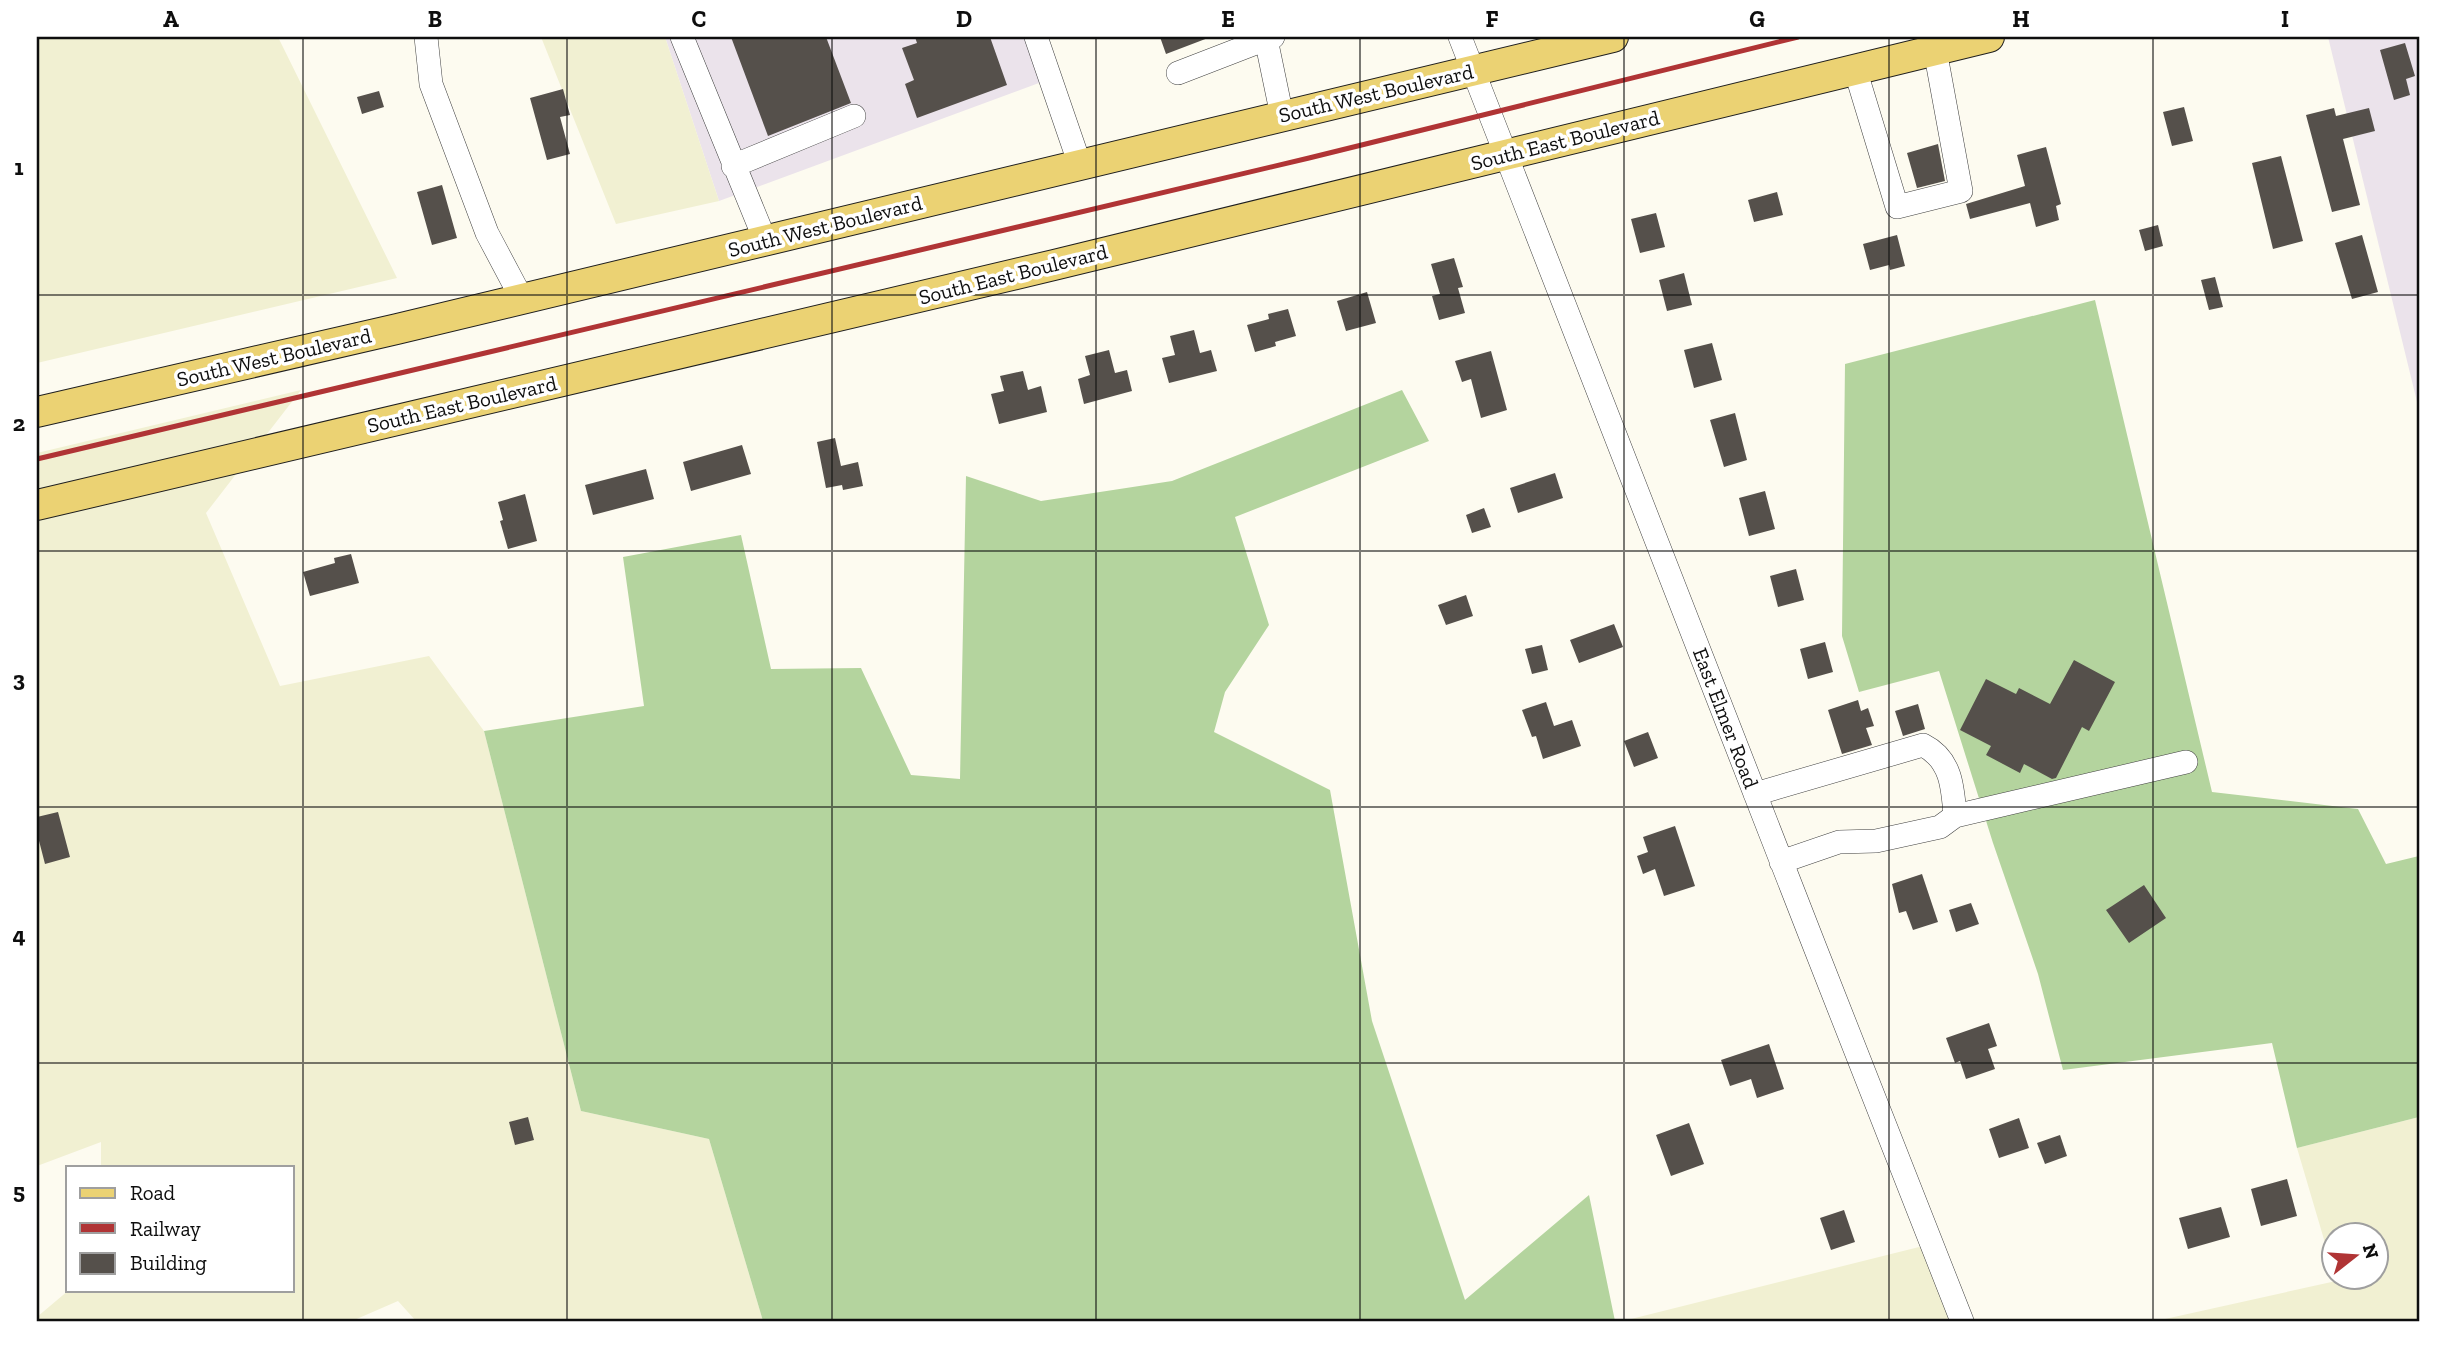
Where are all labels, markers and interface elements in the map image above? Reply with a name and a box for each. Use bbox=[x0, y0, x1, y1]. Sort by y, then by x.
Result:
text: A bbox=[163, 5, 179, 33]
text: B bbox=[428, 5, 442, 33]
text: C bbox=[692, 5, 706, 33]
text: D bbox=[956, 5, 972, 33]
text: E bbox=[1221, 5, 1235, 33]
text: F bbox=[1485, 5, 1499, 33]
text: G bbox=[1749, 5, 1765, 33]
text: H bbox=[2012, 5, 2030, 33]
text: I bbox=[2281, 5, 2289, 33]
street label: South West Boulevard bbox=[1276, 58, 1476, 128]
street label: South East Boulevard bbox=[1468, 104, 1662, 176]
text: 1 bbox=[14, 153, 24, 181]
street label: South West Boulevard bbox=[725, 190, 925, 262]
street label: South East Boulevard bbox=[916, 238, 1110, 310]
street label: South West Boulevard bbox=[174, 322, 374, 392]
street label: South East Boulevard bbox=[365, 370, 560, 438]
text: 2 bbox=[13, 409, 25, 437]
street label: East Elmer Road bbox=[1688, 644, 1764, 792]
text: 3 bbox=[13, 665, 25, 693]
text: 4 bbox=[12, 921, 26, 949]
legend bbox=[66, 1166, 294, 1292]
text: 5 bbox=[13, 1177, 25, 1205]
text: Road bbox=[130, 1180, 176, 1205]
text: Railway bbox=[130, 1216, 201, 1241]
north arrow bbox=[2320, 1222, 2390, 1292]
text: N bbox=[2358, 1241, 2384, 1261]
text: Building bbox=[130, 1250, 207, 1275]

